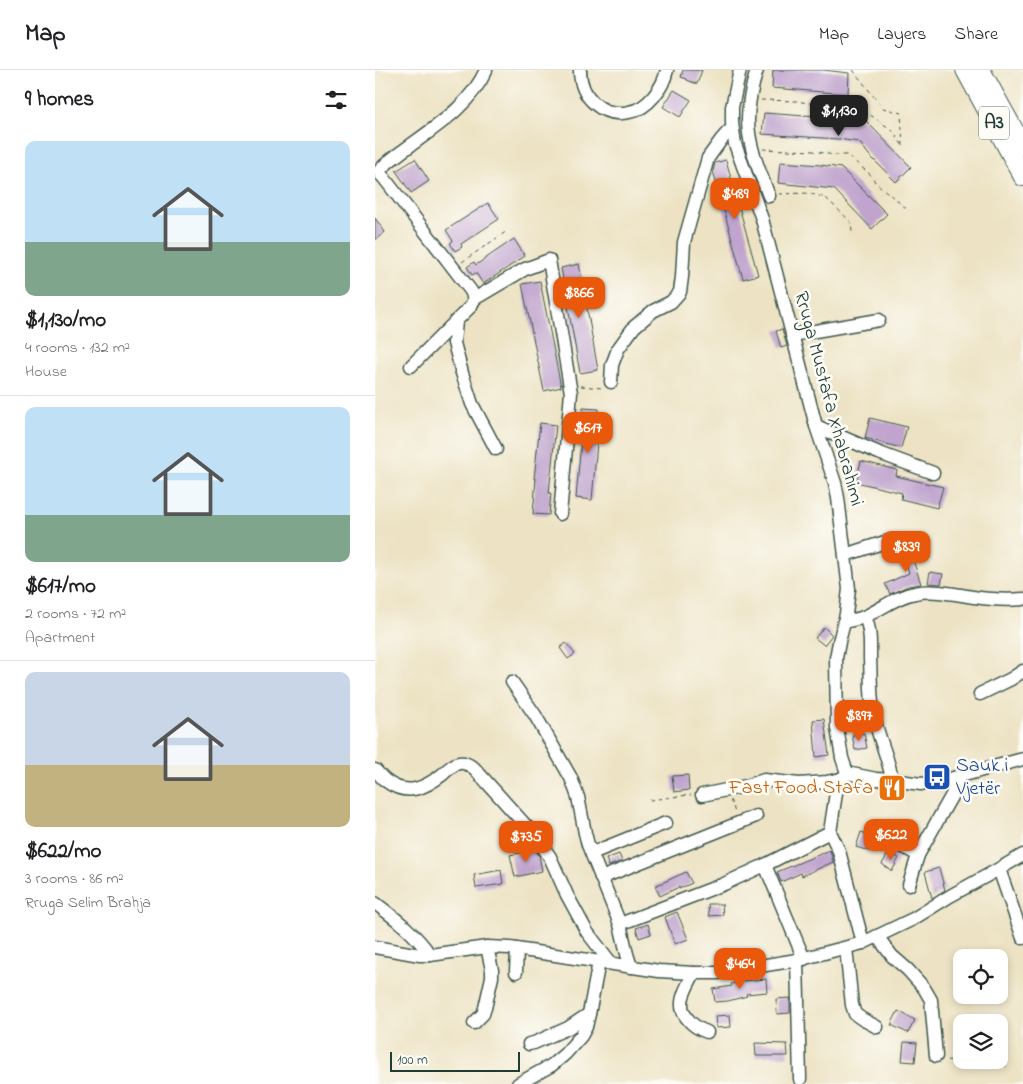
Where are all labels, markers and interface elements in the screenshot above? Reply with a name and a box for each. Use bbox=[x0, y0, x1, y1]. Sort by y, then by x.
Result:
text: Map bbox=[25, 17, 66, 52]
text: Map bbox=[819, 22, 849, 48]
text: Layers bbox=[877, 22, 927, 48]
text: Share bbox=[955, 22, 998, 48]
text: 9 homes bbox=[25, 85, 94, 115]
icon: filters bbox=[322, 86, 350, 114]
pin: $1,130 bbox=[798, 94, 880, 137]
text: $1,130 bbox=[821, 99, 857, 123]
road number: A3 bbox=[979, 106, 1009, 140]
icon: home bbox=[143, 174, 233, 264]
pin: $489 bbox=[705, 178, 765, 220]
text: $489 bbox=[721, 182, 749, 206]
pin: $866 bbox=[549, 276, 609, 319]
text: $866 bbox=[564, 281, 594, 305]
street label: Rruga Mustafa Xhabrahimi bbox=[784, 288, 871, 510]
text: $1,130/mo bbox=[25, 306, 106, 336]
text: 4 rooms · 132 m² bbox=[25, 336, 130, 360]
text: House bbox=[25, 360, 67, 384]
pin: $617 bbox=[558, 412, 618, 454]
text: $617 bbox=[574, 416, 602, 440]
icon: home bbox=[143, 439, 233, 529]
pin: $839 bbox=[876, 530, 936, 573]
text: $839 bbox=[892, 535, 920, 559]
text: $617/mo bbox=[25, 572, 96, 602]
text: 2 rooms · 72 m² bbox=[25, 602, 126, 626]
text: Apartment bbox=[25, 626, 95, 650]
pin: $897 bbox=[829, 700, 889, 742]
icon: home bbox=[143, 704, 233, 794]
text: $897 bbox=[845, 704, 873, 728]
place label: Sauk i Vjetër bbox=[955, 752, 1008, 804]
bus stop icon: Sauk i Vjetër bbox=[922, 762, 952, 792]
restaurant icon: Fast Food Stafa bbox=[877, 773, 907, 803]
place label: Fast Food Stafa bbox=[728, 774, 873, 803]
pin: $622 bbox=[861, 818, 921, 861]
pin: $735 bbox=[496, 820, 556, 863]
text: $622 bbox=[875, 823, 907, 847]
text: $735 bbox=[510, 825, 542, 849]
text: $622/mo bbox=[25, 837, 102, 867]
text: 3 rooms · 86 m² bbox=[25, 867, 123, 891]
text: Rruga Selim Brahja bbox=[25, 891, 151, 915]
pin: $464 bbox=[710, 948, 770, 990]
map controls bbox=[953, 949, 1008, 1069]
button: locate bbox=[953, 949, 1008, 1004]
text: $464 bbox=[725, 952, 755, 976]
button: layers bbox=[953, 1014, 1008, 1069]
scale bar bbox=[390, 1049, 520, 1072]
text: 100 m bbox=[397, 1050, 428, 1071]

